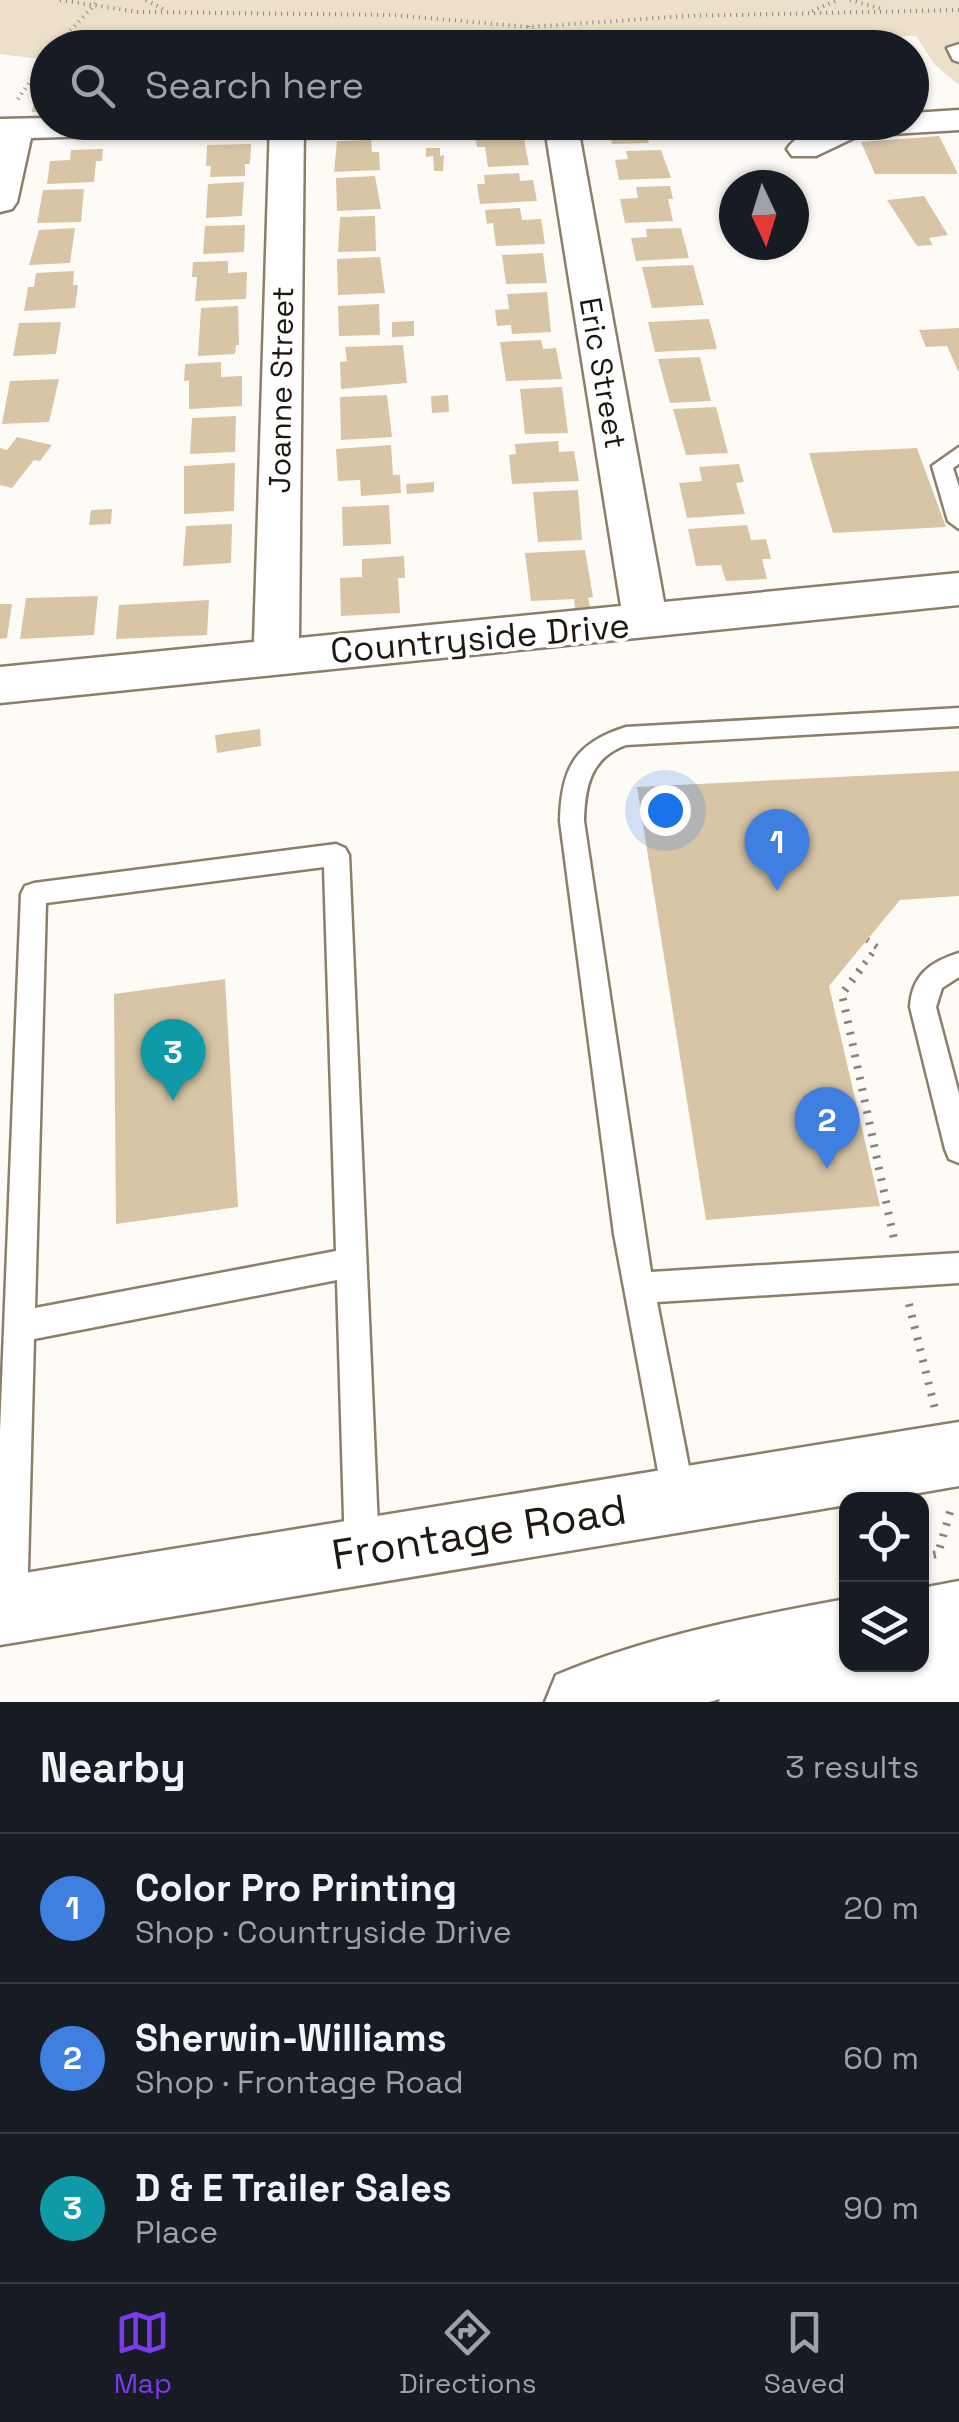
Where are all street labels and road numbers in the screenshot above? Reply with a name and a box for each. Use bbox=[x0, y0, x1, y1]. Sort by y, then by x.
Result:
street label: Joanne Street bbox=[260, 286, 302, 494]
street label: Eric Street bbox=[571, 294, 635, 452]
street label: Countryside Drive bbox=[328, 603, 632, 673]
street label: Frontage Road bbox=[328, 1483, 630, 1581]

